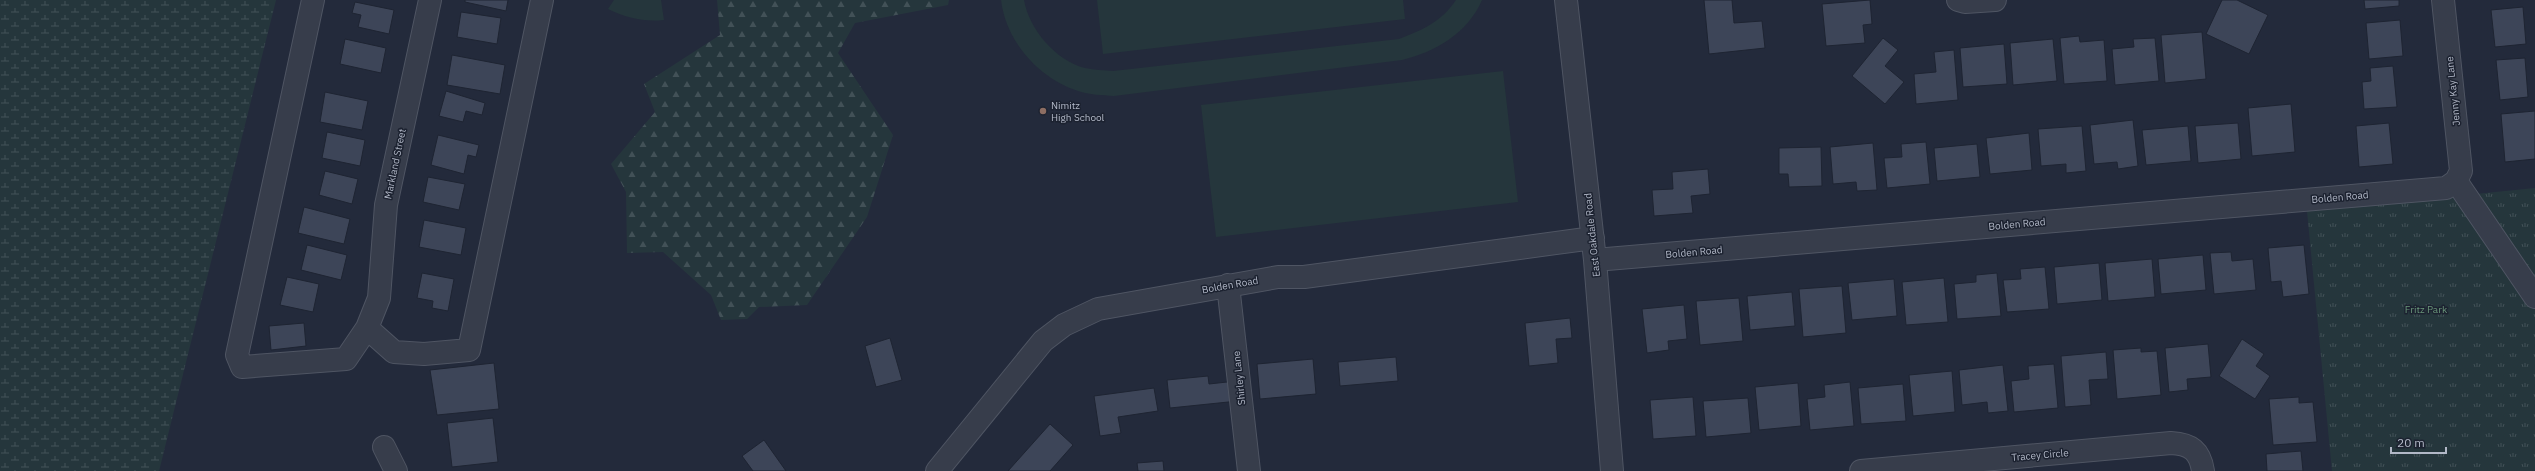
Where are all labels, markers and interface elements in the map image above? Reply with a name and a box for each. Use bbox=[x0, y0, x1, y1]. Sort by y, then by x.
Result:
street label: Jenny Kay Lane bbox=[2443, 55, 2463, 126]
place label: Nimitz High School bbox=[1051, 99, 1105, 124]
marker: Nimitz High School bbox=[1038, 106, 1048, 116]
street label: Markland Street bbox=[381, 127, 409, 200]
street label: Bolden Road bbox=[2311, 188, 2369, 206]
street label: East Oakdale Road bbox=[1581, 193, 1603, 277]
street label: Bolden Road bbox=[1988, 215, 2046, 233]
street label: Bolden Road bbox=[1665, 243, 1723, 261]
street label: Bolden Road bbox=[1201, 274, 1259, 296]
park label: Fritz Park bbox=[2405, 303, 2448, 316]
street label: Shirley Lane bbox=[1230, 350, 1248, 406]
scale bar bbox=[2391, 429, 2446, 455]
text: 20 m bbox=[2397, 435, 2425, 450]
street label: Tracey Circle bbox=[2011, 446, 2070, 464]

